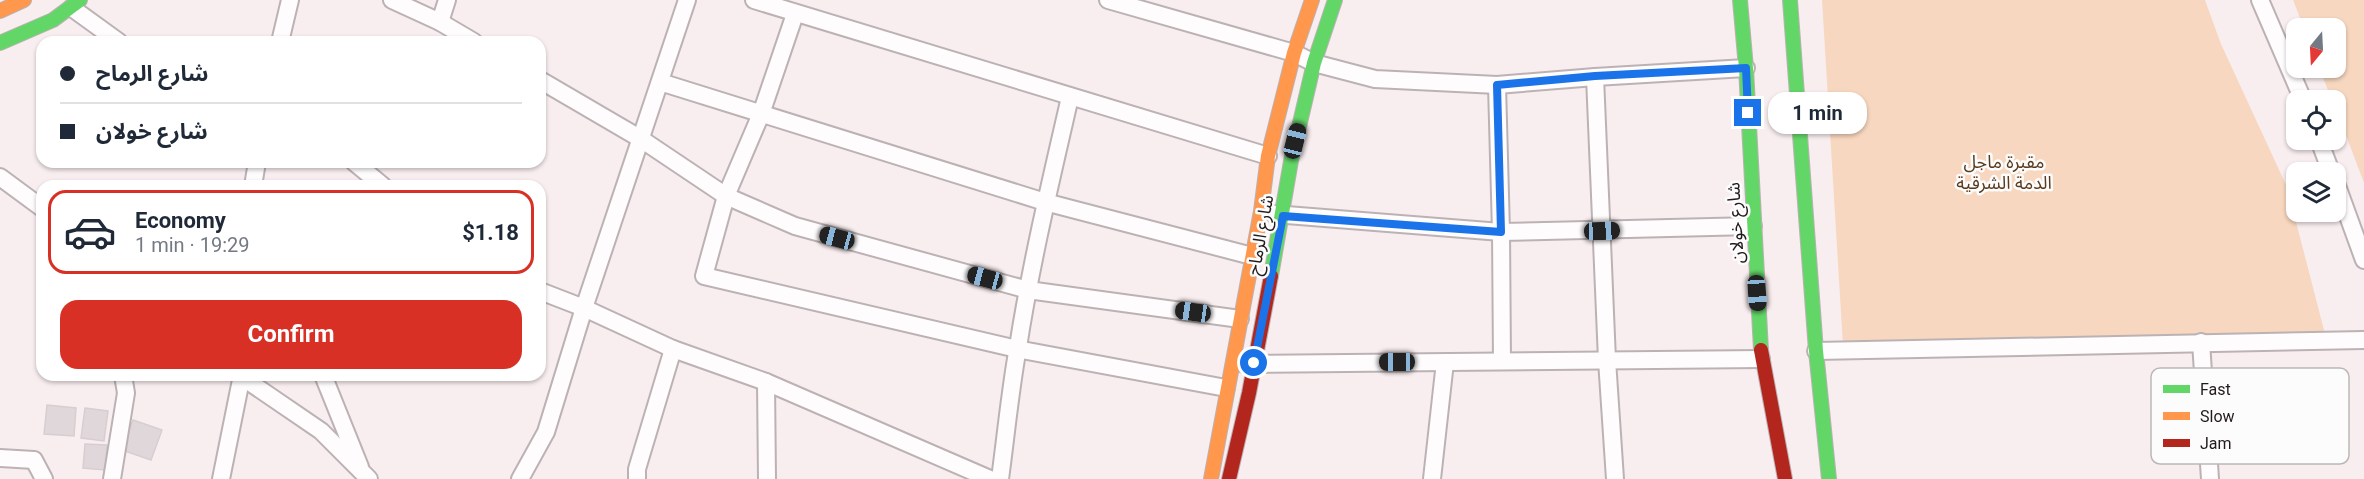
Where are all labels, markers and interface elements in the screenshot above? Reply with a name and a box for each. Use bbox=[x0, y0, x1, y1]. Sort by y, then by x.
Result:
north arrow bbox=[2286, 18, 2346, 78]
map controls bbox=[2286, 18, 2346, 222]
text: شارع الرماح bbox=[96, 61, 208, 86]
button: locate bbox=[2286, 90, 2346, 150]
callout: 1 min bbox=[1769, 92, 1868, 134]
route end bbox=[1734, 99, 1761, 126]
text: 1 min bbox=[1792, 101, 1843, 125]
text: شارع خولان bbox=[96, 119, 208, 144]
car bbox=[1282, 121, 1308, 161]
park label: مقبرة ماجل الدمة الشرقية bbox=[1956, 151, 2052, 194]
button: layers bbox=[2286, 162, 2346, 222]
street label: شارع خولان bbox=[1722, 182, 1752, 264]
street label: شارع الرماح bbox=[1243, 193, 1281, 277]
icon: car bbox=[63, 205, 117, 259]
text: Economy bbox=[135, 208, 226, 233]
text: $1.18 bbox=[462, 220, 519, 245]
car bbox=[1584, 221, 1620, 241]
car bbox=[817, 225, 857, 251]
text: 1 min · 19:29 bbox=[135, 233, 250, 257]
car bbox=[965, 265, 1005, 291]
car bbox=[1747, 274, 1767, 312]
button: Confirm bbox=[60, 300, 522, 369]
car bbox=[1174, 301, 1212, 323]
route start bbox=[1240, 349, 1267, 376]
car bbox=[1379, 353, 1415, 371]
legend bbox=[2151, 368, 2349, 464]
text: Fast bbox=[2200, 380, 2231, 399]
text: Slow bbox=[2200, 407, 2235, 426]
text: Jam bbox=[2200, 434, 2232, 453]

